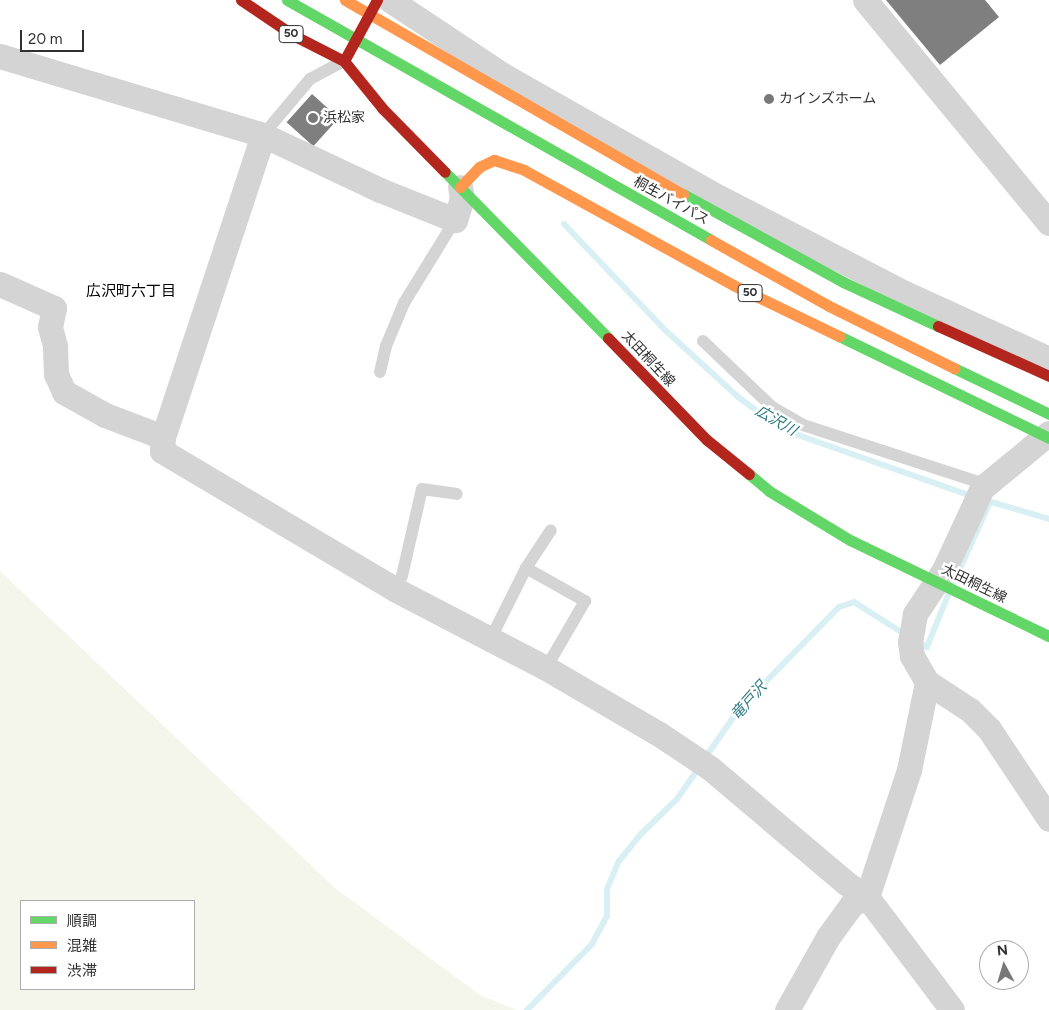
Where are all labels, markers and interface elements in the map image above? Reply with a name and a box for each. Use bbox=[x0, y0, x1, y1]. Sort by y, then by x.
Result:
scale bar bbox=[22, 20, 86, 52]
road number: 50 bbox=[278, 24, 304, 44]
text: 20 m bbox=[28, 30, 62, 48]
place label: カインズホーム bbox=[779, 91, 877, 107]
marker: カインズホーム bbox=[763, 93, 775, 105]
place label: 浜松家 bbox=[323, 110, 365, 126]
marker: 浜松家 bbox=[307, 112, 319, 124]
street label: 桐生バイパス bbox=[630, 173, 712, 229]
district label: 広沢町六丁目 bbox=[86, 283, 176, 301]
road number: 50 bbox=[738, 284, 762, 302]
street label: 太田桐生線 bbox=[618, 328, 678, 390]
water label: 広沢川 bbox=[752, 402, 800, 440]
street label: 太田桐生線 bbox=[939, 561, 1009, 607]
water label: 竜戸沢 bbox=[727, 678, 771, 724]
legend bbox=[20, 900, 195, 990]
text: 順調 bbox=[67, 912, 97, 930]
text: 混雑 bbox=[67, 937, 97, 955]
north arrow bbox=[979, 940, 1029, 990]
text: N bbox=[996, 942, 1009, 960]
text: 渋滞 bbox=[67, 962, 97, 980]

